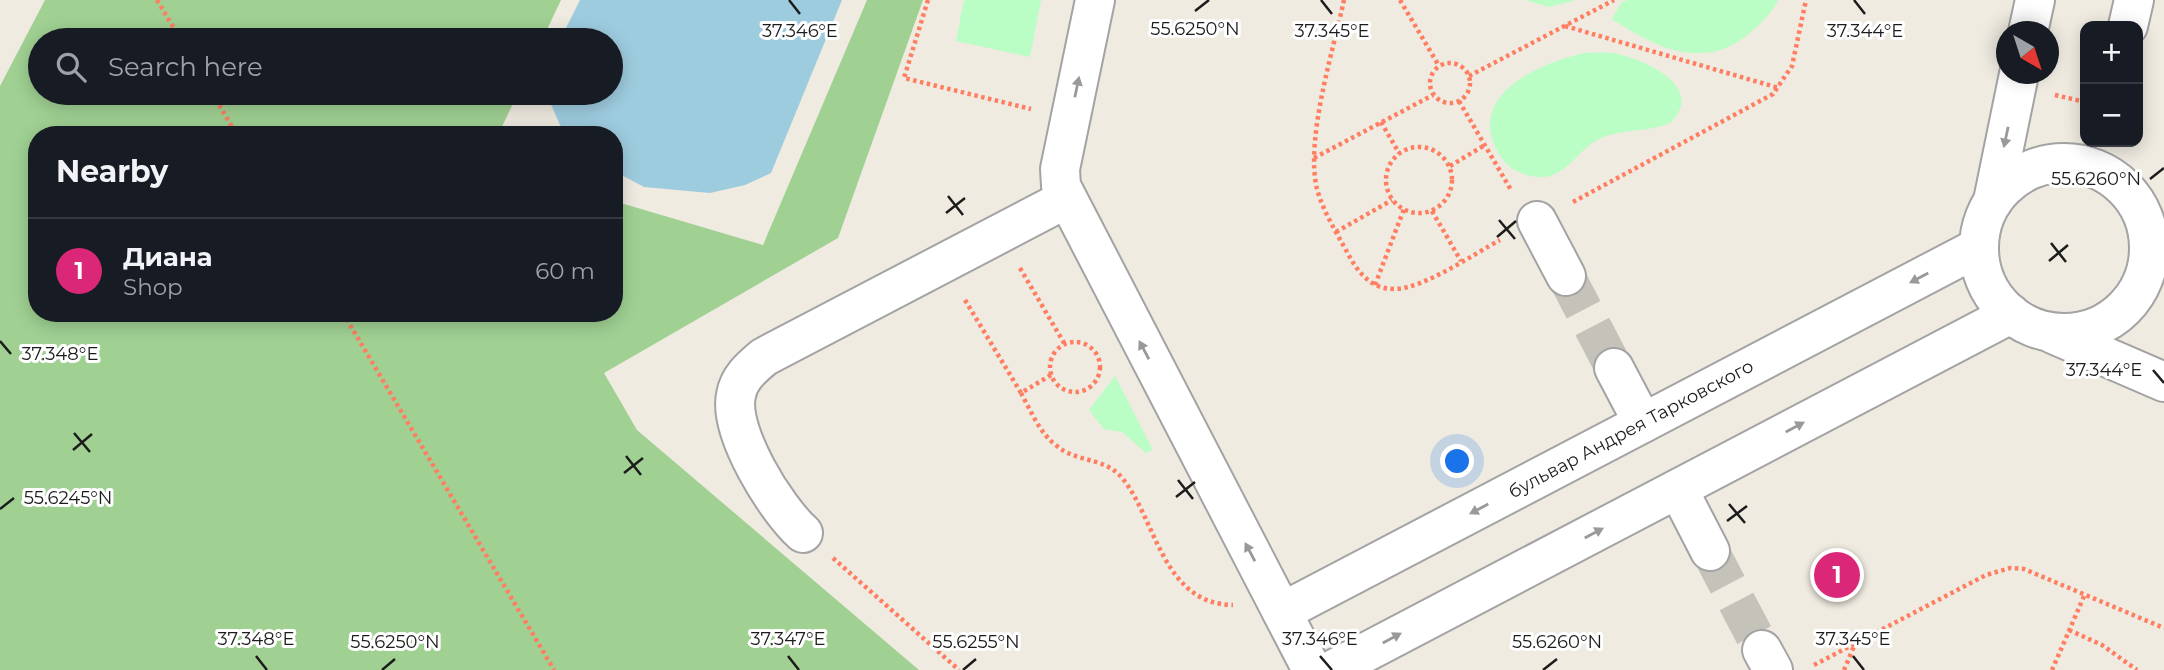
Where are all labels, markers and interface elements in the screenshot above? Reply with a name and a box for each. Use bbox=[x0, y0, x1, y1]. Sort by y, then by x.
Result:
text: 55.6250°N bbox=[1150, 18, 1240, 40]
text: 37.346°E bbox=[762, 20, 838, 42]
text: 37.345°E bbox=[1294, 20, 1370, 42]
text: 37.344°E bbox=[1827, 20, 1903, 42]
north arrow bbox=[1996, 21, 2059, 84]
map controls bbox=[2080, 21, 2143, 147]
button: + bbox=[2080, 21, 2143, 84]
search box bbox=[28, 28, 623, 105]
icon: search bbox=[52, 48, 90, 86]
text: Search here bbox=[108, 51, 263, 83]
one-way arrow bbox=[1072, 76, 1083, 98]
button: − bbox=[2080, 84, 2143, 147]
one-way arrow bbox=[2001, 126, 2012, 148]
text: Nearby bbox=[56, 153, 168, 190]
text: 55.6260°N bbox=[2051, 168, 2141, 190]
text: Диана bbox=[123, 241, 213, 273]
text: 1 bbox=[74, 257, 84, 285]
text: 60 m bbox=[535, 257, 595, 285]
text: Shop bbox=[123, 273, 183, 301]
one-way arrow bbox=[1909, 273, 1929, 284]
one-way arrow bbox=[1139, 340, 1150, 360]
text: 37.348°E bbox=[22, 343, 98, 365]
street label: бульвар Андрея Тарковского bbox=[1505, 355, 1757, 503]
text: 37.344°E bbox=[2066, 359, 2142, 381]
one-way arrow bbox=[1785, 421, 1805, 433]
your location bbox=[1440, 444, 1474, 478]
text: 55.6245°N bbox=[24, 487, 112, 509]
one-way arrow bbox=[1469, 503, 1489, 515]
one-way arrow bbox=[1584, 527, 1604, 539]
one-way arrow bbox=[1244, 542, 1256, 561]
pin: 1 bbox=[1814, 549, 1860, 601]
text: 37.348°E bbox=[218, 628, 294, 650]
text: 37.347°E bbox=[751, 628, 825, 650]
text: 37.346°E bbox=[1282, 628, 1358, 650]
text: 37.345°E bbox=[1815, 628, 1891, 650]
text: 55.6250°N bbox=[350, 631, 440, 653]
text: 55.6255°N bbox=[932, 631, 1020, 653]
text: 55.6260°N bbox=[1512, 631, 1602, 653]
one-way arrow bbox=[1382, 633, 1402, 644]

